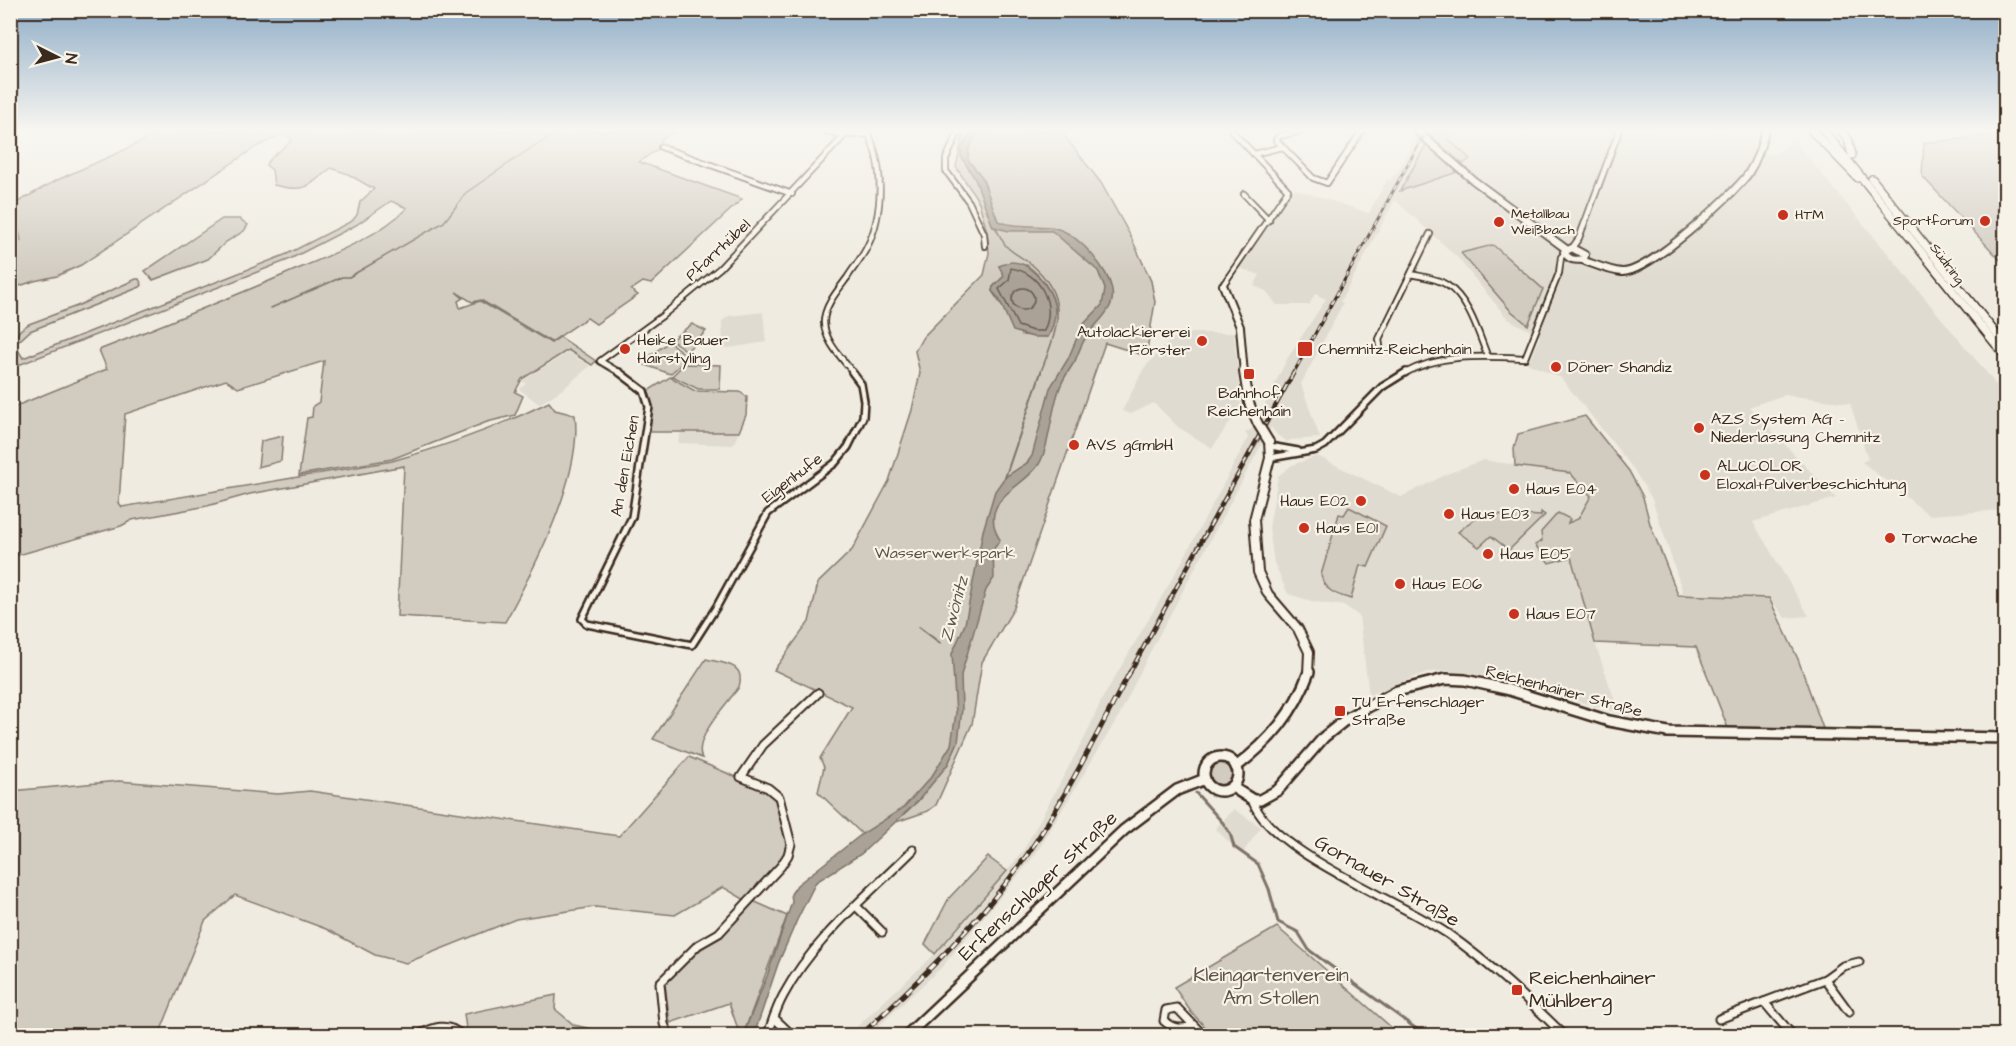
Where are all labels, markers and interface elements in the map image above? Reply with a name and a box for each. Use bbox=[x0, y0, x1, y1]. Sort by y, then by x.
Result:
north arrow bbox=[27, 27, 87, 87]
text: N bbox=[59, 52, 82, 65]
place label: Metallbau Weißbach bbox=[1511, 204, 1575, 240]
place label: HTM bbox=[1795, 205, 1824, 225]
marker: HTM bbox=[1776, 208, 1790, 222]
place label: Sportforum bbox=[1893, 211, 1973, 231]
street label: Pfarrhübel bbox=[681, 214, 755, 286]
marker: Sportforum bbox=[1978, 214, 1992, 228]
marker: Metallbau Weißbach bbox=[1492, 215, 1506, 229]
street label: Südring bbox=[1925, 239, 1969, 289]
place label: Autolackiererei Förster bbox=[1077, 321, 1191, 361]
place label: Heike Bauer Hairstyling bbox=[637, 329, 728, 370]
marker: Autolackiererei Förster bbox=[1195, 334, 1209, 348]
place label: Chemnitz-Reichenhain bbox=[1318, 338, 1472, 360]
marker: Chemnitz-Reichenhain bbox=[1296, 340, 1314, 358]
marker: Heike Bauer Hairstyling bbox=[618, 342, 632, 356]
place label: Döner Shandiz bbox=[1568, 356, 1672, 378]
marker: Döner Shandiz bbox=[1549, 360, 1563, 374]
marker: Bahnhof Reichenhain bbox=[1242, 367, 1256, 381]
place label: Bahnhof Reichenhain bbox=[1207, 382, 1291, 422]
place label: AZS System AG - Niederlassung Chemnitz bbox=[1711, 408, 1881, 449]
street label: An den Eichen bbox=[605, 414, 645, 518]
marker: AZS System AG - Niederlassung Chemnitz bbox=[1692, 421, 1706, 435]
place label: AVS gGmbH bbox=[1086, 434, 1174, 457]
marker: AVS gGmbH bbox=[1067, 438, 1081, 452]
street label: Eigenhufe bbox=[757, 448, 828, 509]
place label: ALUCOLOR Eloxal+Pulverbeschichtung bbox=[1717, 455, 1906, 496]
marker: ALUCOLOR Eloxal+Pulverbeschichtung bbox=[1698, 468, 1712, 482]
place label: Haus E04 bbox=[1526, 478, 1597, 500]
marker: Haus E04 bbox=[1507, 482, 1521, 496]
place label: Haus E02 bbox=[1280, 490, 1349, 512]
marker: Haus E02 bbox=[1354, 494, 1368, 508]
place label: Haus E03 bbox=[1461, 503, 1529, 525]
marker: Haus E03 bbox=[1442, 507, 1456, 521]
place label: Haus E01 bbox=[1316, 517, 1378, 539]
marker: Haus E01 bbox=[1297, 521, 1311, 535]
place label: Torwache bbox=[1902, 527, 1978, 549]
marker: Torwache bbox=[1883, 531, 1897, 545]
park label: Wasserwerkspark bbox=[875, 542, 1016, 564]
place label: Haus E05 bbox=[1500, 543, 1572, 565]
marker: Haus E05 bbox=[1481, 547, 1495, 561]
water label: Zwönitz bbox=[933, 573, 975, 644]
place label: Haus E06 bbox=[1412, 573, 1482, 595]
marker: Haus E06 bbox=[1393, 577, 1407, 591]
place label: Haus E07 bbox=[1526, 603, 1596, 625]
marker: Haus E07 bbox=[1507, 607, 1521, 621]
street label: Reichenhainer Straße bbox=[1483, 659, 1645, 723]
place label: TU Erfenschlager Straße bbox=[1352, 691, 1484, 731]
marker: TU Erfenschlager Straße bbox=[1333, 704, 1347, 718]
street label: Erfenschlager Straße bbox=[952, 804, 1125, 968]
street label: Gornauer Straße bbox=[1309, 828, 1465, 934]
park label: Kleingartenverein Am Stollen bbox=[1193, 961, 1349, 1012]
place label: Reichenhainer Mühlberg bbox=[1529, 964, 1655, 1016]
marker: Reichenhainer Mühlberg bbox=[1510, 983, 1524, 997]

